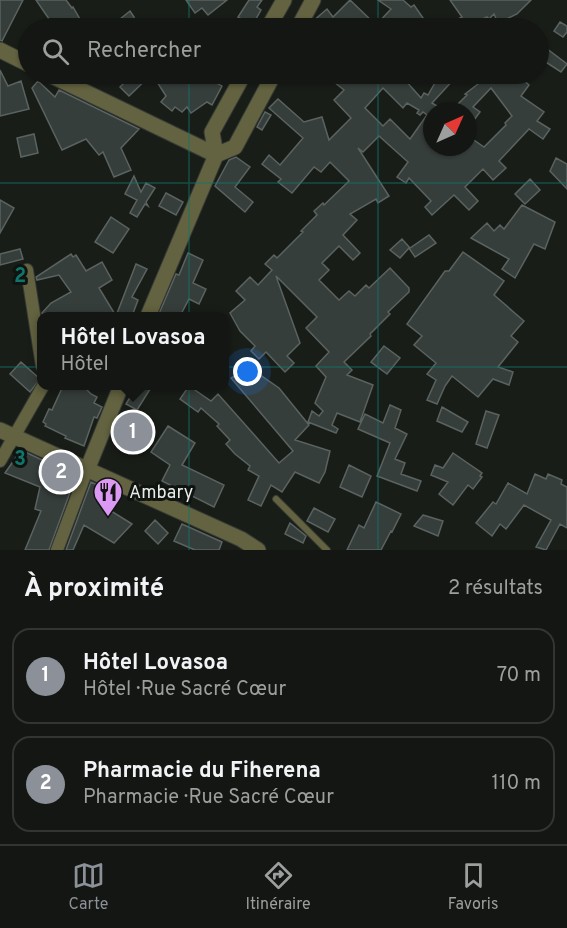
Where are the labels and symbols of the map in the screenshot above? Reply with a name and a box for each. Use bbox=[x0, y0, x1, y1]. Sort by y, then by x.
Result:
north arrow bbox=[423, 102, 477, 156]
text: 2 bbox=[14, 264, 26, 290]
your location bbox=[233, 357, 262, 386]
pin: 1 bbox=[114, 410, 152, 454]
text: 3 bbox=[14, 447, 26, 473]
pin: 2 bbox=[42, 450, 80, 494]
restaurant icon: Ambary bbox=[92, 476, 124, 518]
place label: Ambary bbox=[129, 482, 193, 505]

